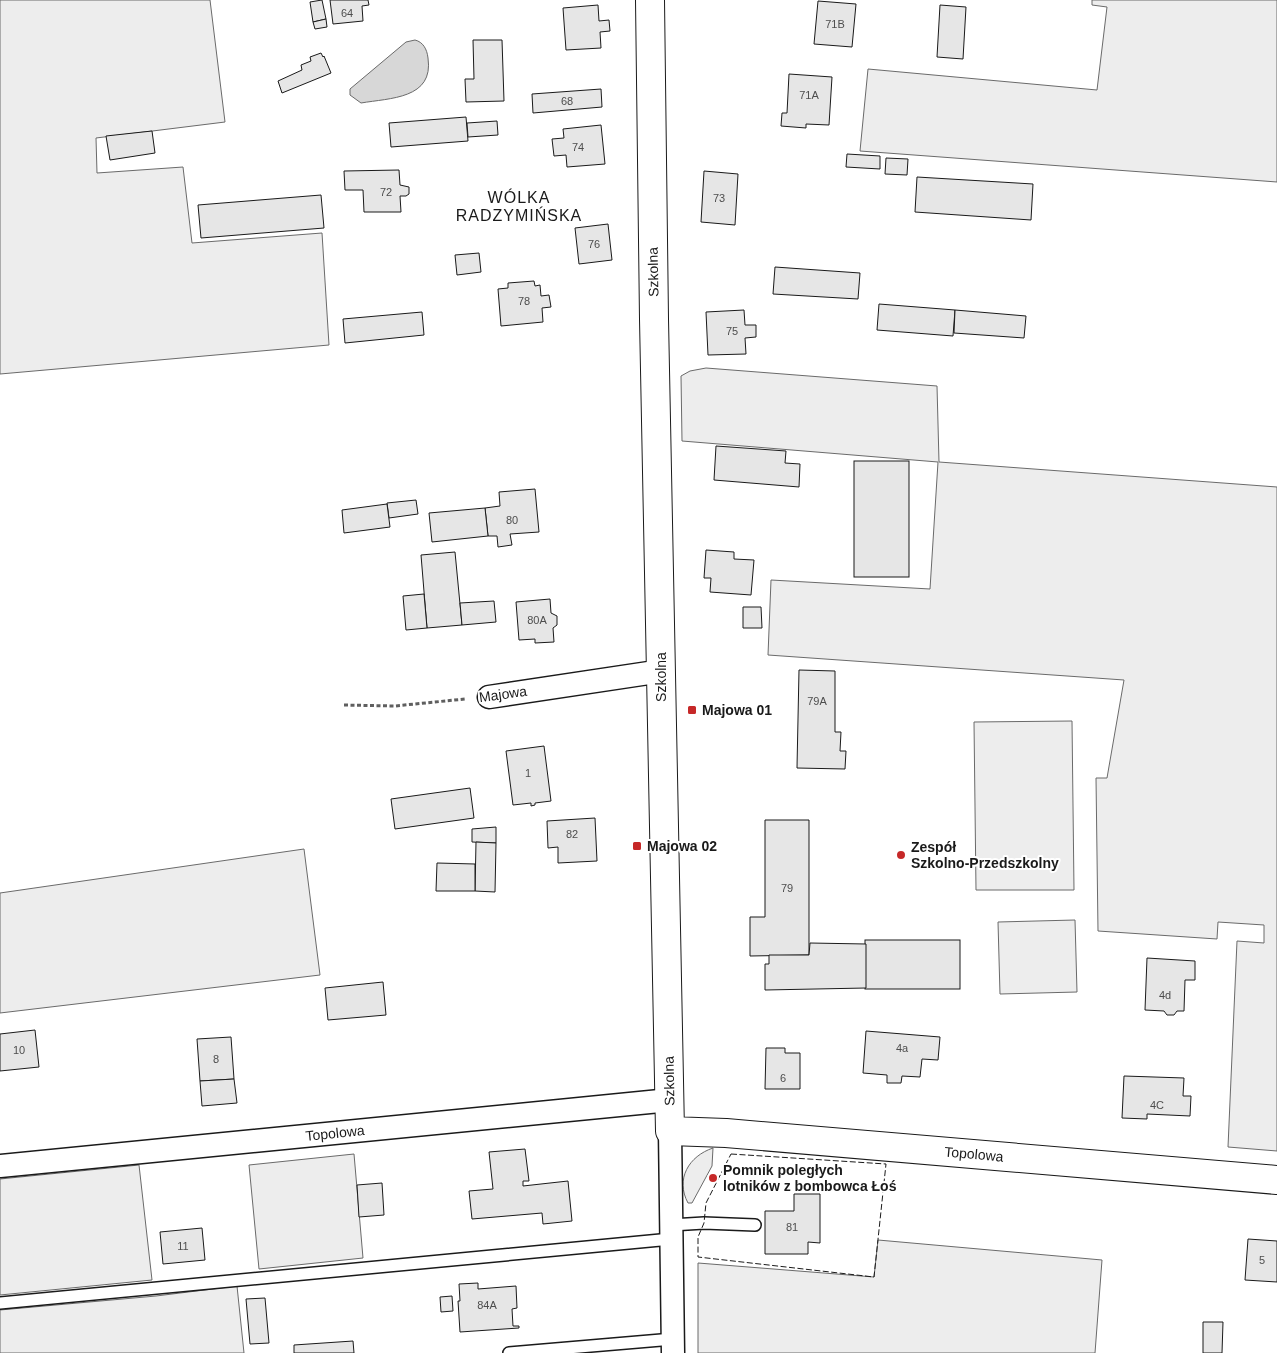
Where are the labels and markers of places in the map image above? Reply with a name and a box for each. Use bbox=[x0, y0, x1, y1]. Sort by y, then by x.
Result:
place label: Majowa 01 bbox=[702, 702, 772, 718]
marker: Majowa 01 bbox=[686, 704, 698, 716]
place label: Majowa 02 bbox=[647, 838, 717, 854]
place label: Zespół Szkolno-Przedszkolny bbox=[911, 839, 1059, 871]
marker: Majowa 02 bbox=[631, 840, 643, 852]
marker: Zespół Szkolno-Przedszkolny bbox=[895, 849, 907, 861]
place label: Pomnik poległych lotników z bombowca Łoś bbox=[723, 1162, 897, 1194]
marker: Pomnik poległych lotników z bombowca Łoś bbox=[707, 1172, 719, 1184]

